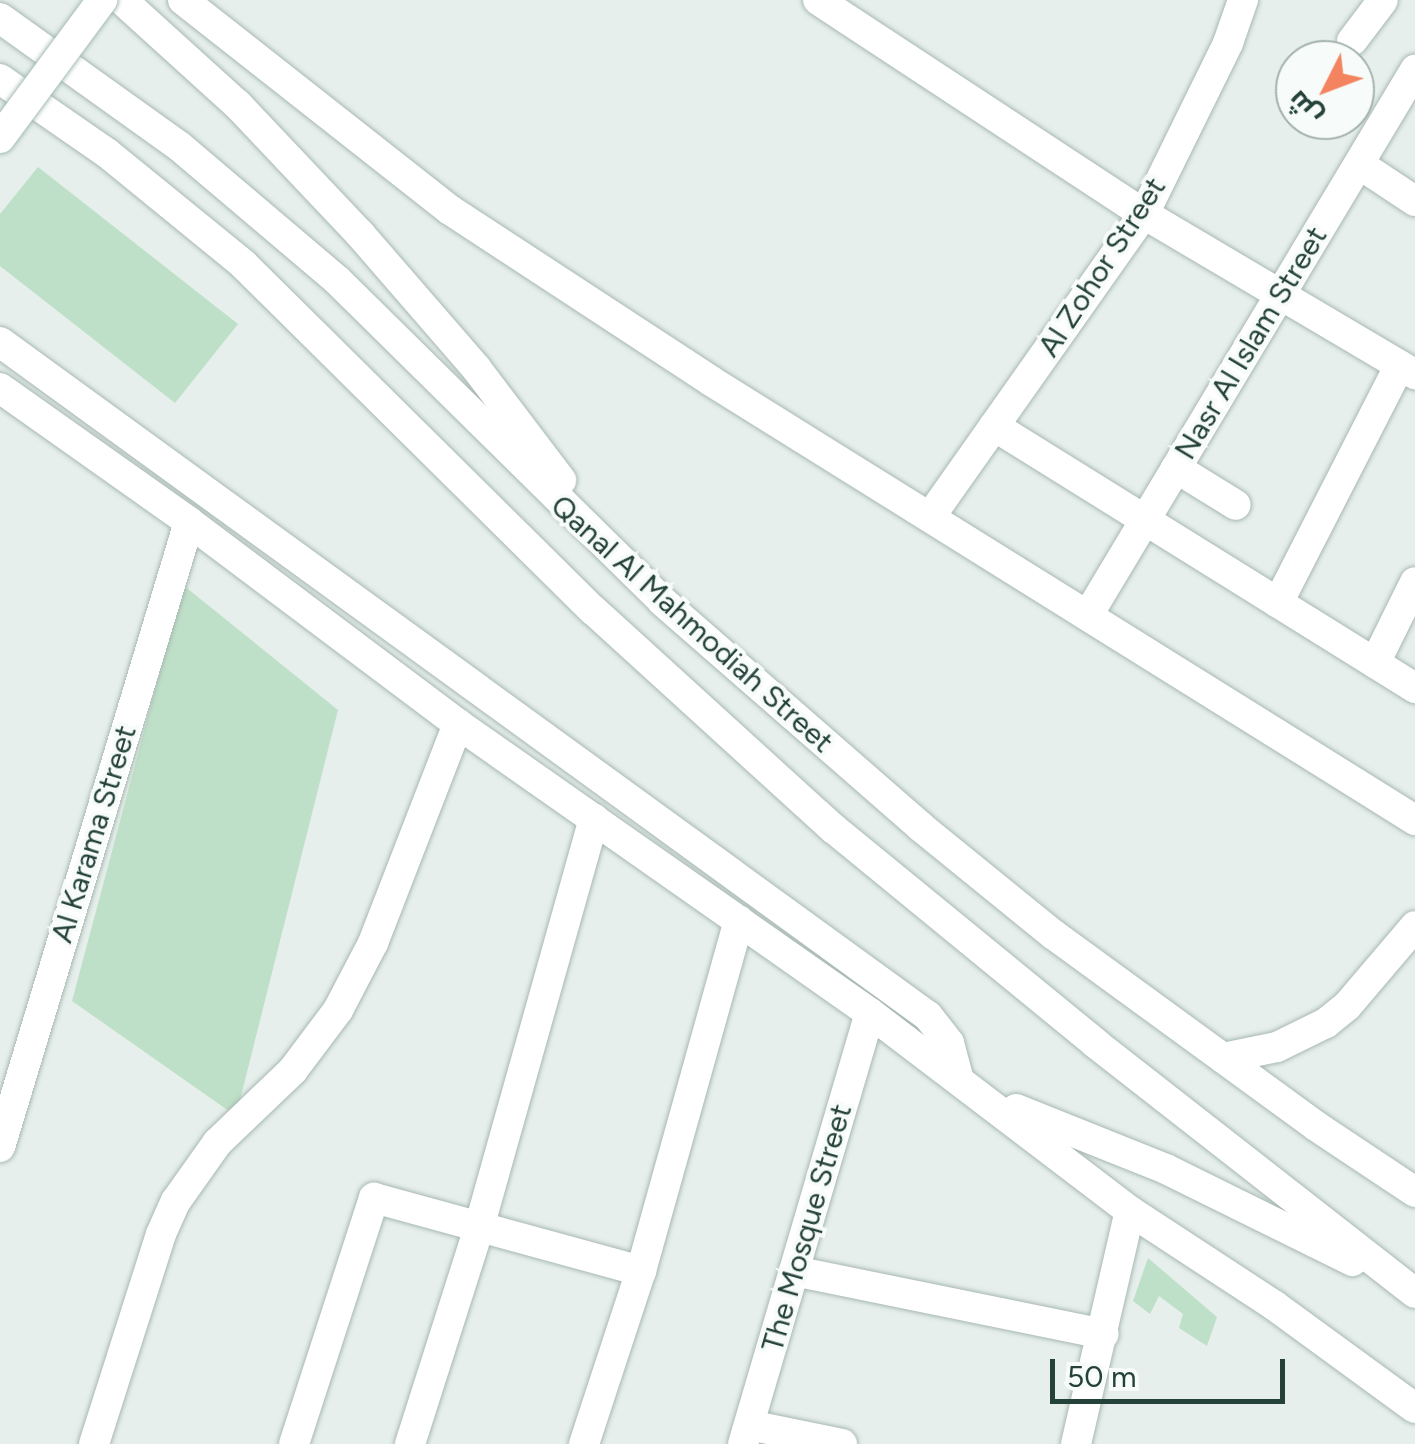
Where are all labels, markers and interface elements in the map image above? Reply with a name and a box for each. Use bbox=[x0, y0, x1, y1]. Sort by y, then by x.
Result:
north arrow bbox=[1275, 40, 1375, 140]
text: ش bbox=[1280, 84, 1329, 133]
street label: Al Zohor Street bbox=[1031, 171, 1173, 363]
street label: Nasr Al Islam Street bbox=[1167, 220, 1335, 466]
street label: Qanal Al Mahmodiah Street bbox=[543, 488, 841, 760]
street label: Al Karama Street bbox=[44, 721, 144, 947]
street label: The Mosque Street bbox=[754, 1100, 860, 1356]
scale bar bbox=[1055, 1339, 1290, 1401]
text: 50 m bbox=[1067, 1358, 1136, 1395]

